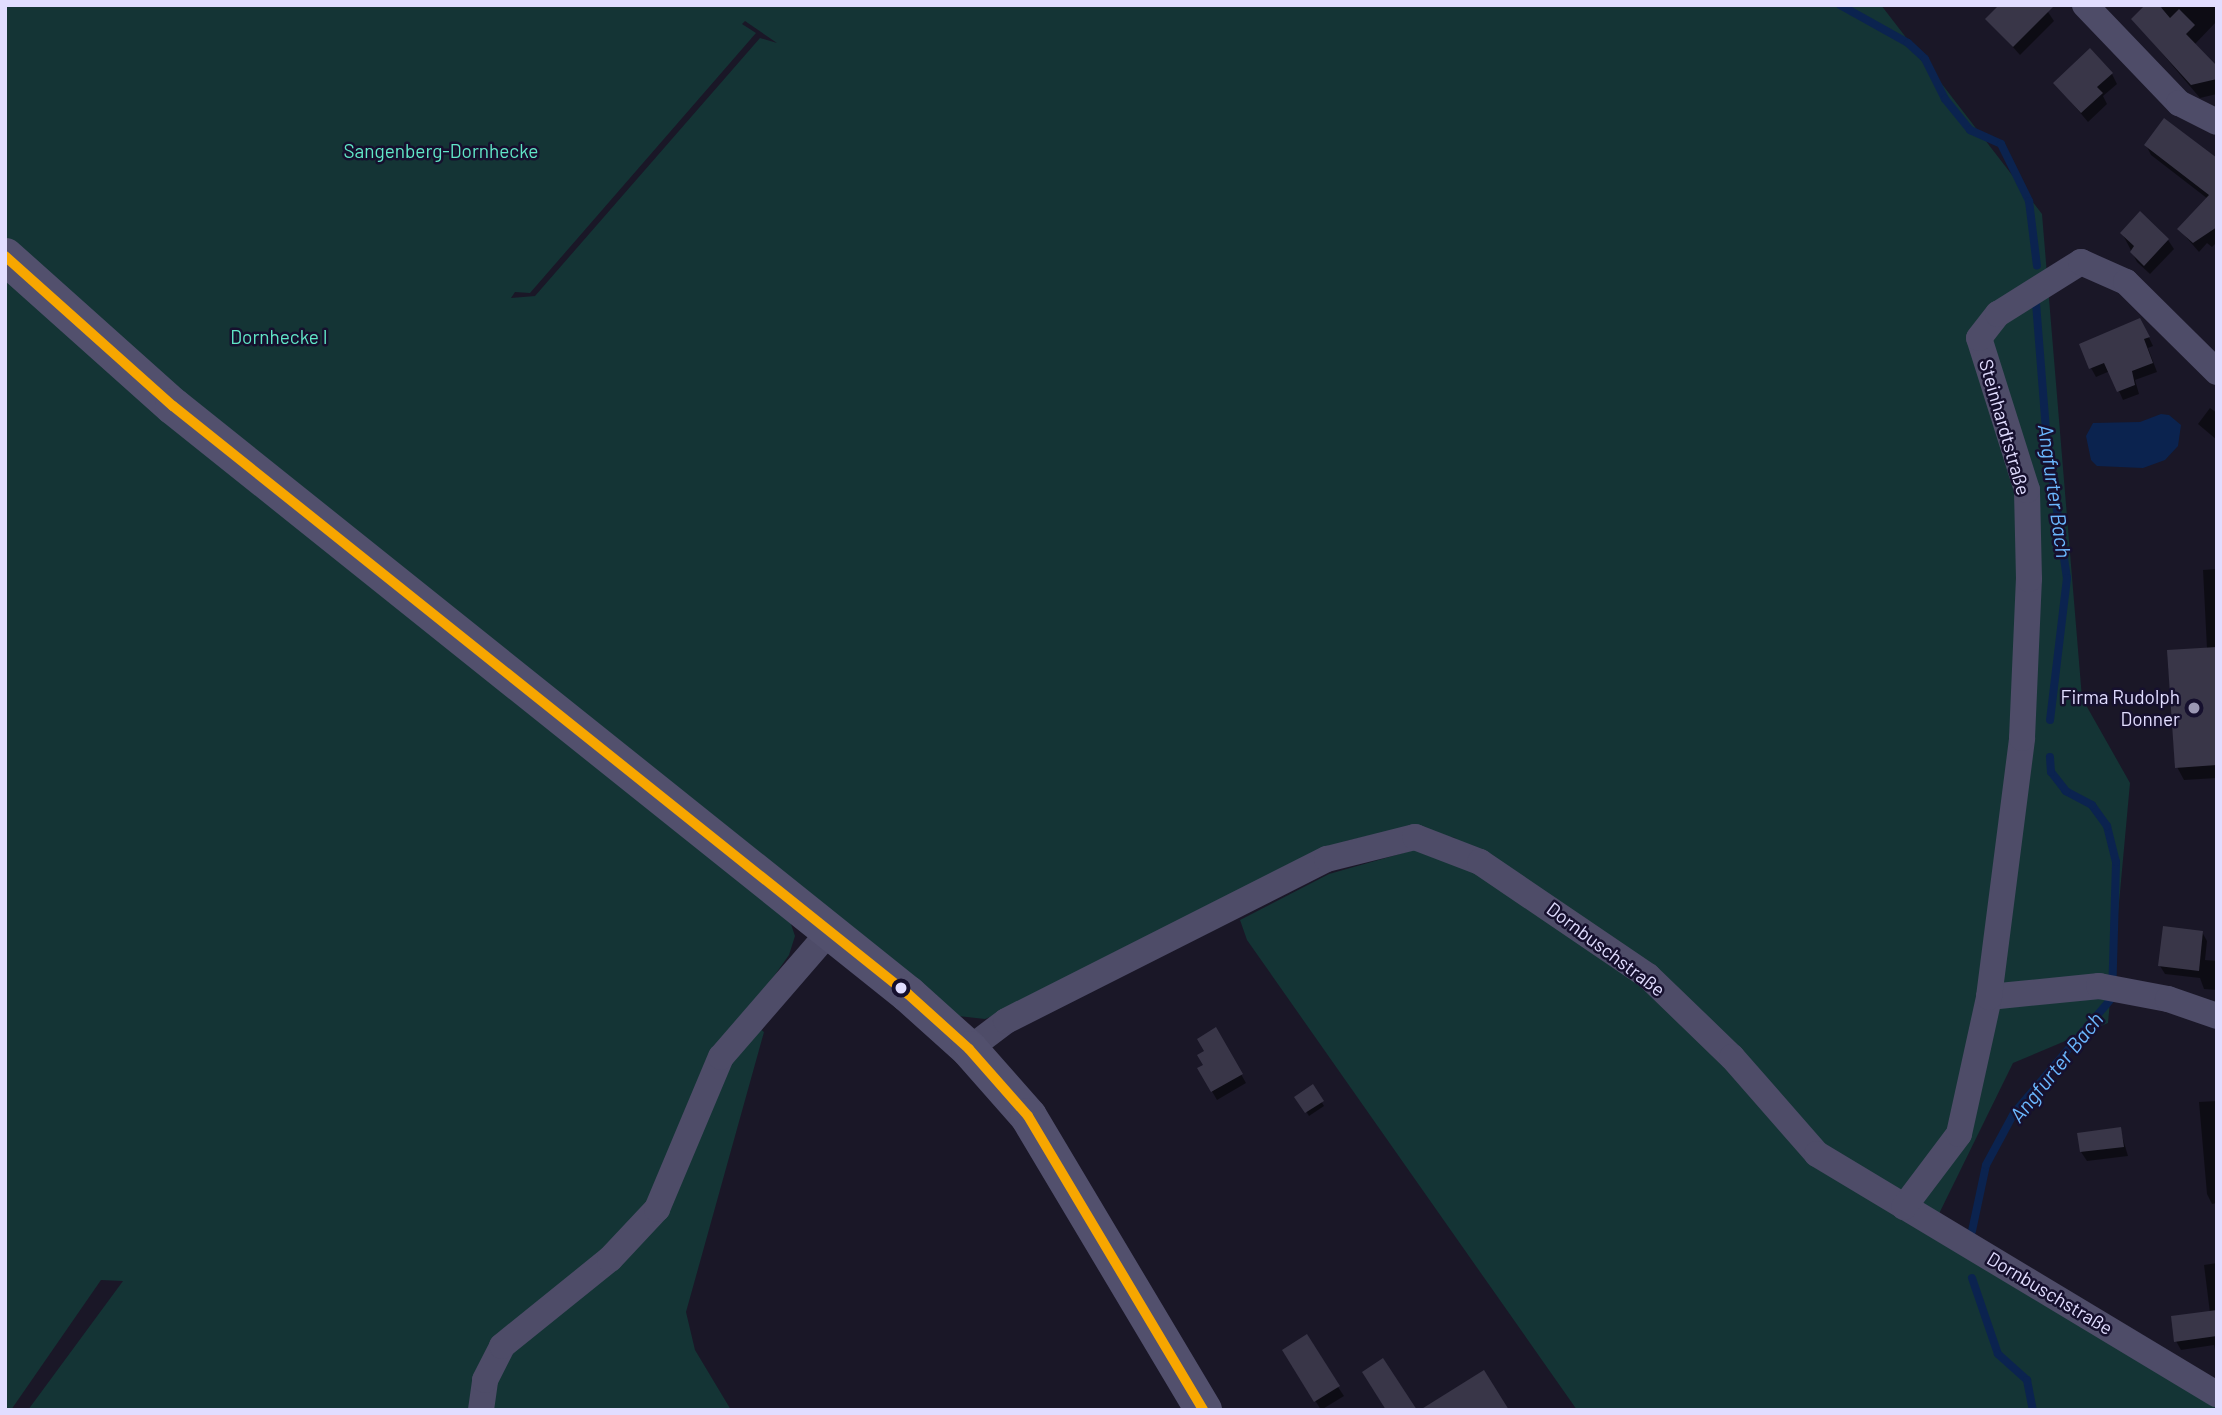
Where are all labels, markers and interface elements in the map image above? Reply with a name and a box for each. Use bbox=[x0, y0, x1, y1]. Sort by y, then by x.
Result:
park label: Sangenberg-Dornhecke bbox=[344, 140, 538, 162]
park label: Dornhecke I bbox=[230, 326, 328, 348]
street label: Steinhardtstraße bbox=[1975, 356, 2035, 498]
water label: Angfurter Bach bbox=[2033, 423, 2077, 559]
place label: Firma Rudolph Donner bbox=[2061, 686, 2180, 730]
marker: Firma Rudolph Donner bbox=[2186, 700, 2202, 716]
street label: Dornbuschstraße bbox=[1542, 897, 1670, 1001]
unlabelled marker bbox=[894, 981, 908, 995]
water label: Angfurter Bach bbox=[2004, 1007, 2108, 1127]
street label: Dornbuschstraße bbox=[1983, 1247, 2117, 1339]

